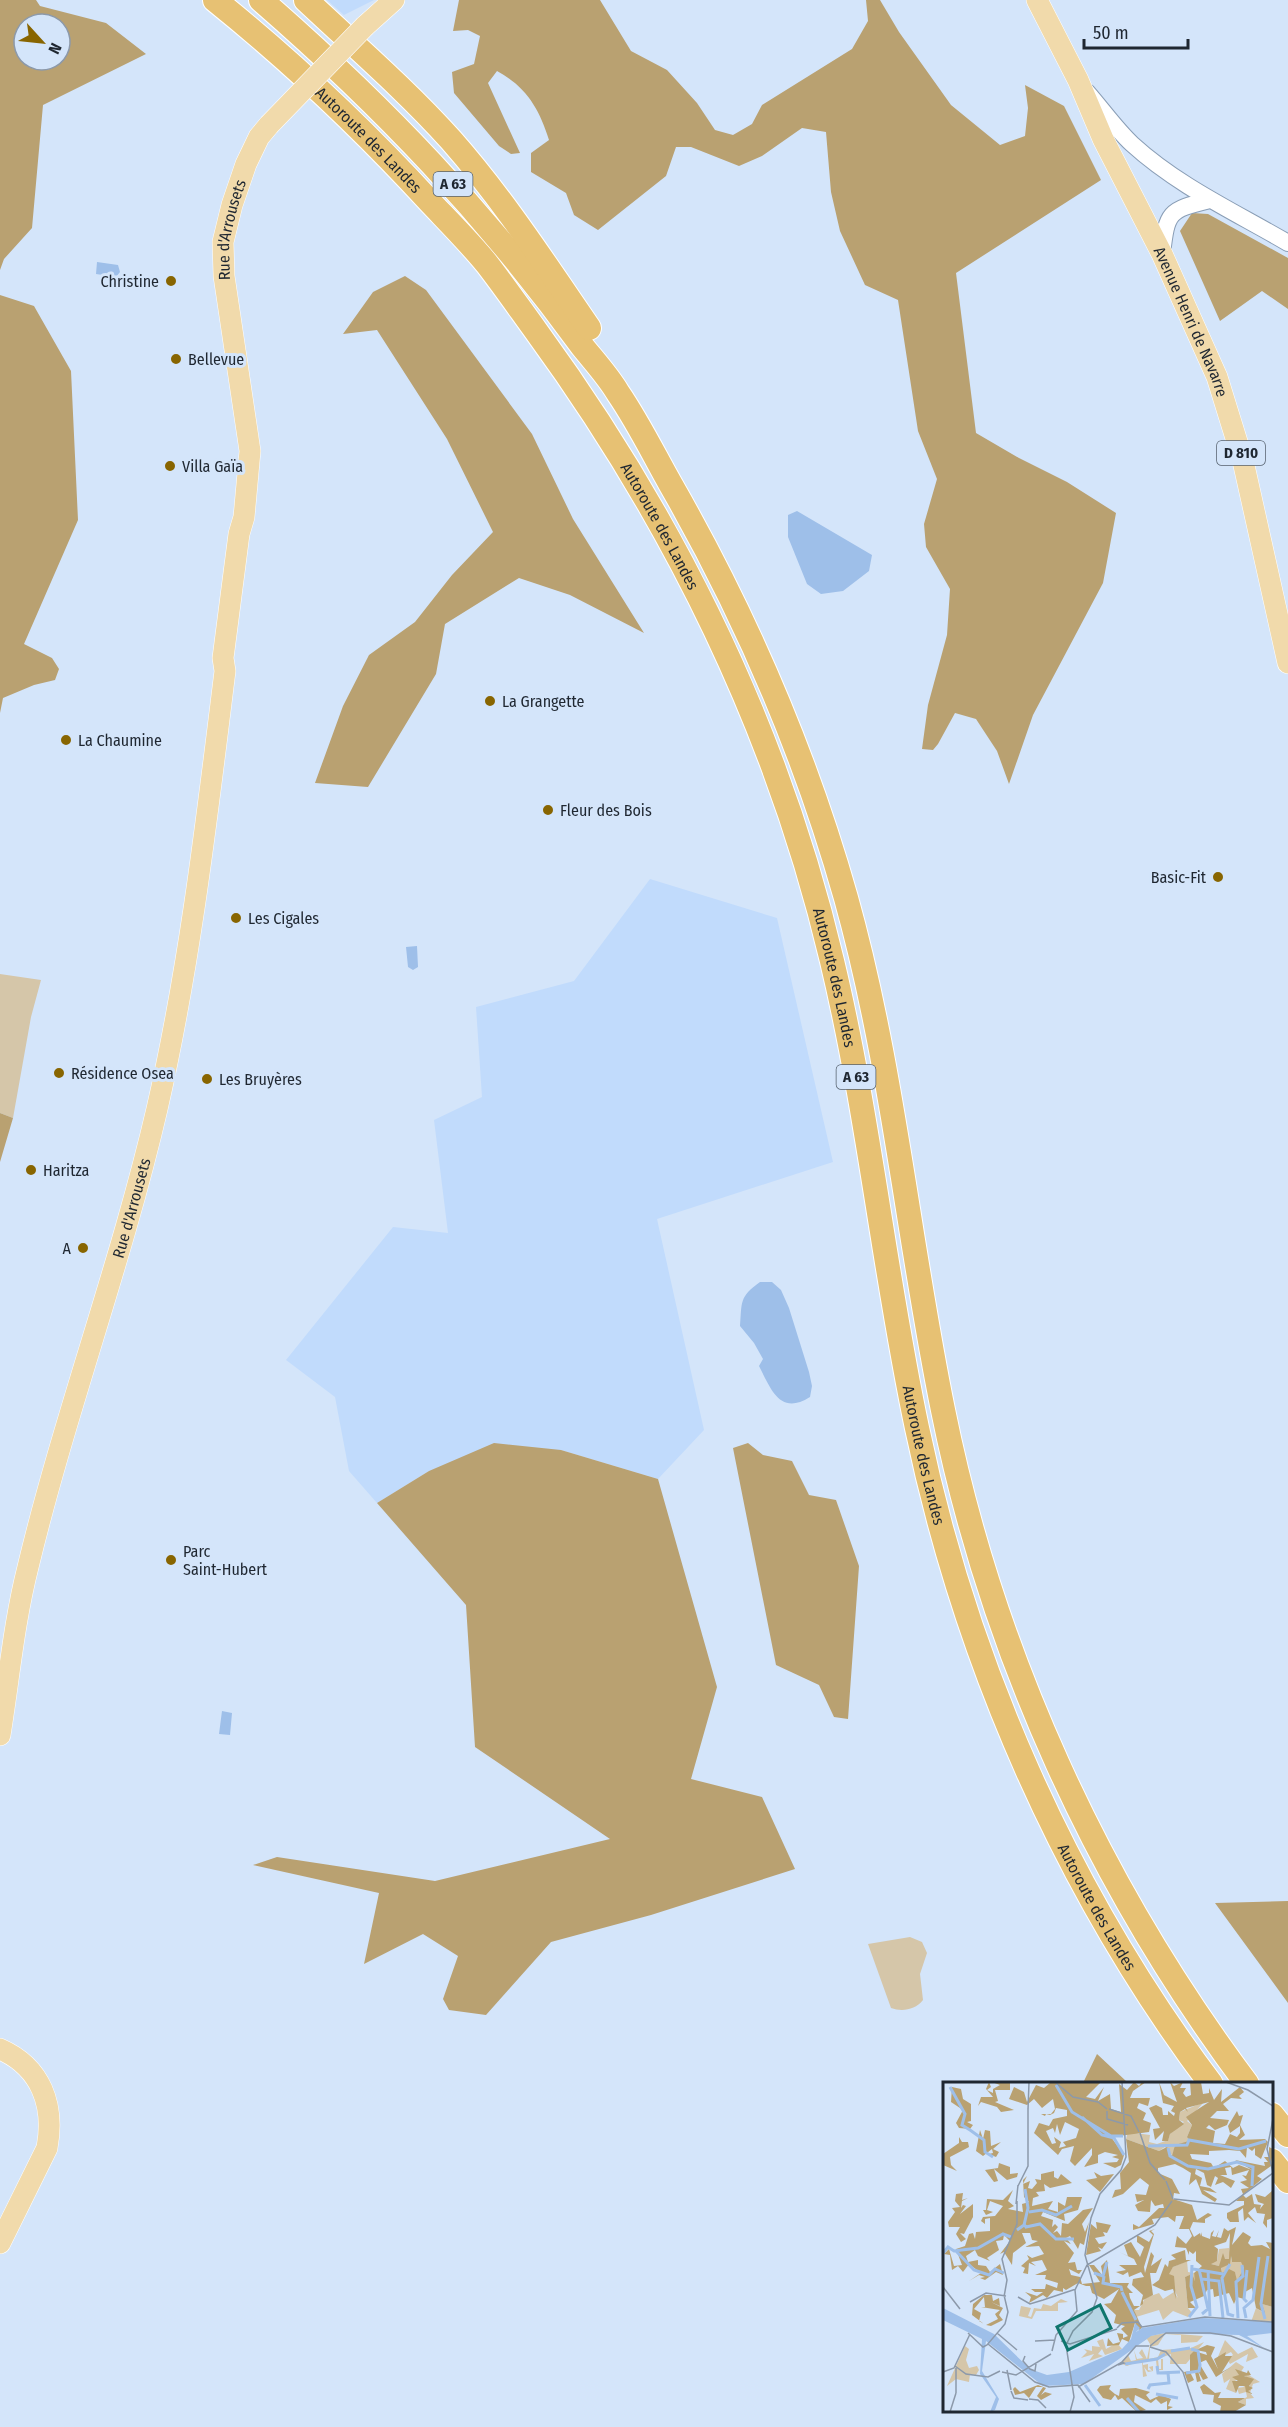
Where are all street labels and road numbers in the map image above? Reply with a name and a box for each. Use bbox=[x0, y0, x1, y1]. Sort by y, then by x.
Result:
street label: Autoroute des Landes bbox=[312, 83, 426, 197]
road number: A 63 bbox=[434, 172, 472, 196]
street label: Rue d'Arrousets bbox=[214, 177, 250, 281]
street label: Avenue Henri de Navarre bbox=[1150, 243, 1232, 399]
road number: D 810 bbox=[1217, 441, 1265, 465]
street label: Autoroute des Landes bbox=[617, 459, 703, 593]
street label: Autoroute des Landes bbox=[809, 906, 859, 1049]
road number: A 63 bbox=[836, 1065, 876, 1089]
street label: Rue d'Arrousets bbox=[109, 1156, 155, 1260]
street label: Autoroute des Landes bbox=[899, 1384, 949, 1527]
street label: Autoroute des Landes bbox=[1054, 1841, 1140, 1974]

